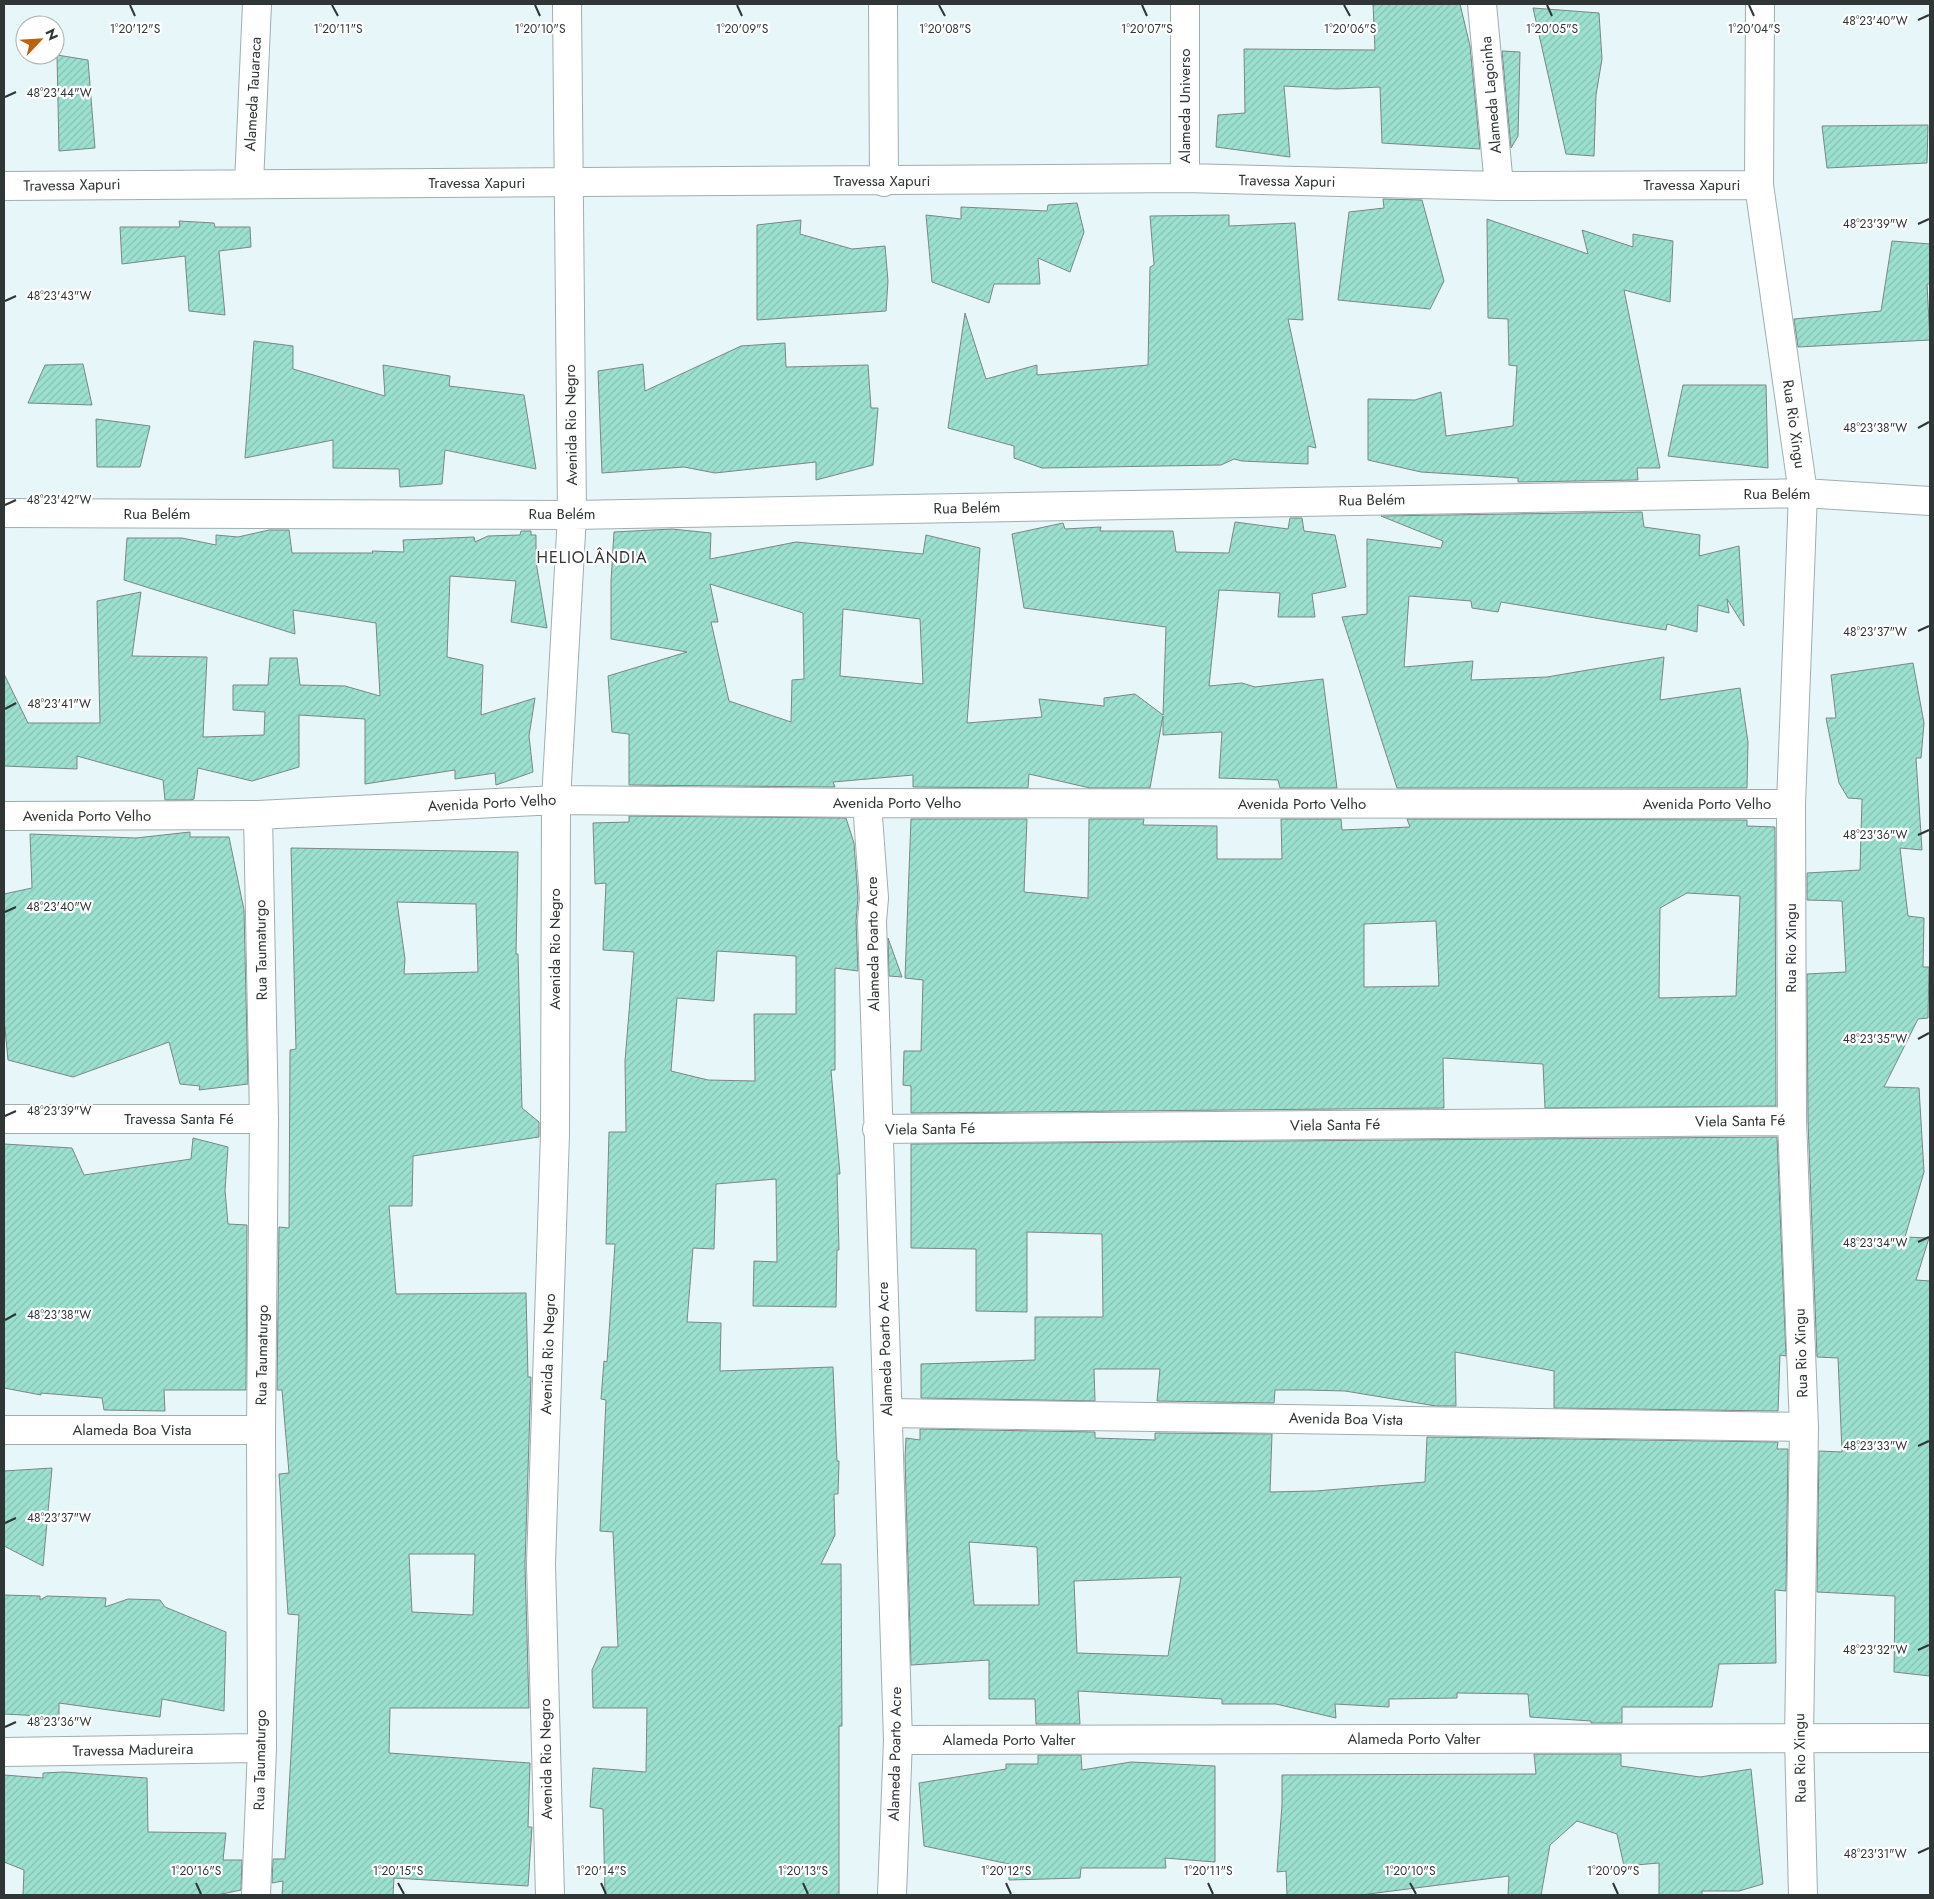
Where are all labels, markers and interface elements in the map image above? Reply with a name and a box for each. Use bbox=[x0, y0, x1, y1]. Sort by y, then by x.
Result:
text: 48°23'40"W bbox=[1842, 12, 1908, 30]
north arrow bbox=[15, 15, 65, 65]
text: 1°20'12"S bbox=[110, 20, 161, 38]
text: 1°20'11"S bbox=[313, 20, 363, 38]
text: 1°20'10"S bbox=[515, 20, 566, 38]
text: 1°20'09"S bbox=[716, 20, 769, 38]
text: 1°20'08"S bbox=[919, 20, 971, 38]
text: 1°20'07"S bbox=[1121, 20, 1173, 38]
text: 1°20'06"S bbox=[1324, 20, 1377, 38]
text: 1°20'05"S bbox=[1526, 20, 1579, 38]
text: 1°20'04"S bbox=[1728, 20, 1781, 38]
text: N bbox=[40, 25, 63, 44]
street label: Alameda Lagoinha bbox=[1475, 35, 1507, 155]
street label: Alameda Tauaraca bbox=[239, 36, 267, 152]
street label: Alameda Universo bbox=[1174, 49, 1196, 163]
text: 48°23'44"W bbox=[26, 84, 92, 102]
street label: Travessa Xapuri bbox=[1238, 169, 1336, 193]
street label: Travessa Xapuri bbox=[834, 170, 930, 192]
street label: Travessa Xapuri bbox=[429, 172, 525, 194]
street label: Travessa Xapuri bbox=[23, 173, 121, 197]
street label: Travessa Xapuri bbox=[1644, 174, 1740, 196]
text: 48°23'39"W bbox=[1843, 215, 1907, 233]
text: 48°23'43"W bbox=[27, 287, 91, 305]
street label: Avenida Rio Negro bbox=[559, 364, 583, 486]
street label: Rua Rio Xingu bbox=[1777, 378, 1811, 470]
text: 48°23'38"W bbox=[1843, 419, 1907, 437]
street label: Rua Belém bbox=[1744, 483, 1810, 505]
street label: Rua Belém bbox=[1338, 488, 1406, 512]
text: 48°23'42"W bbox=[27, 491, 92, 509]
street label: Rua Belém bbox=[933, 496, 1001, 520]
street label: Rua Belém bbox=[124, 503, 190, 525]
street label: Rua Belém bbox=[529, 503, 595, 525]
district label: HELIOLÂNDIA bbox=[536, 546, 648, 569]
text: 48°23'37"W bbox=[1843, 623, 1907, 641]
text: 48°23'41"W bbox=[27, 695, 91, 713]
street label: Avenida Porto Velho bbox=[427, 789, 557, 817]
street label: Avenida Porto Velho bbox=[833, 792, 961, 814]
street label: Avenida Porto Velho bbox=[1238, 793, 1366, 815]
street label: Avenida Porto Velho bbox=[1643, 793, 1771, 815]
street label: Avenida Porto Velho bbox=[23, 805, 151, 827]
text: 48°23'36"W bbox=[1843, 826, 1907, 844]
street label: Alameda Poarto Acre bbox=[861, 876, 885, 1011]
street label: Avenida Rio Negro bbox=[544, 888, 566, 1010]
text: 48°23'40"W bbox=[26, 898, 92, 916]
street label: Rua Taumaturgo bbox=[249, 900, 273, 1000]
street label: Rua Rio Xingu bbox=[1780, 903, 1802, 993]
text: 48°23'35"W bbox=[1843, 1030, 1907, 1048]
text: 48°23'39"W bbox=[27, 1102, 91, 1120]
street label: Travessa Santa Fé bbox=[124, 1108, 234, 1130]
street label: Viela Santa Fé bbox=[1695, 1109, 1786, 1133]
street label: Viela Santa Fé bbox=[1290, 1113, 1381, 1137]
street label: Viela Santa Fé bbox=[885, 1117, 976, 1141]
text: 48°23'34"W bbox=[1843, 1234, 1907, 1252]
street label: Alameda Poarto Acre bbox=[872, 1281, 898, 1417]
street label: Avenida Rio Negro bbox=[535, 1293, 561, 1415]
street label: Rua Taumaturgo bbox=[250, 1305, 274, 1405]
text: 48°23'38"W bbox=[27, 1306, 91, 1324]
street label: Rua Rio Xingu bbox=[1788, 1308, 1814, 1398]
street label: Avenida Boa Vista bbox=[1289, 1407, 1403, 1431]
street label: Alameda Boa Vista bbox=[72, 1419, 192, 1441]
text: 48°23'33"W bbox=[1843, 1437, 1907, 1455]
text: 48°23'37"W bbox=[27, 1509, 91, 1527]
text: 48°23'32"W bbox=[1843, 1641, 1907, 1659]
street label: Alameda Poarto Acre bbox=[883, 1686, 907, 1821]
street label: Avenida Rio Negro bbox=[534, 1698, 558, 1820]
street label: Rua Taumaturgo bbox=[248, 1710, 272, 1810]
text: 48°23'36"W bbox=[27, 1713, 91, 1731]
street label: Rua Rio Xingu bbox=[1788, 1713, 1812, 1803]
street label: Alameda Porto Valter bbox=[1347, 1728, 1481, 1750]
street label: Alameda Porto Valter bbox=[942, 1729, 1076, 1751]
street label: Travessa Madureira bbox=[72, 1738, 194, 1762]
text: 48°23'31"W bbox=[1843, 1845, 1907, 1863]
text: 1°20'16"S bbox=[171, 1862, 222, 1880]
text: 1°20'15"S bbox=[373, 1862, 424, 1880]
text: 1°20'14"S bbox=[576, 1862, 627, 1880]
text: 1°20'13"S bbox=[778, 1862, 829, 1880]
text: 1°20'12"S bbox=[981, 1862, 1032, 1880]
text: 1°20'11"S bbox=[1183, 1862, 1233, 1880]
text: 1°20'10"S bbox=[1385, 1862, 1436, 1880]
text: 1°20'09"S bbox=[1587, 1862, 1640, 1880]

